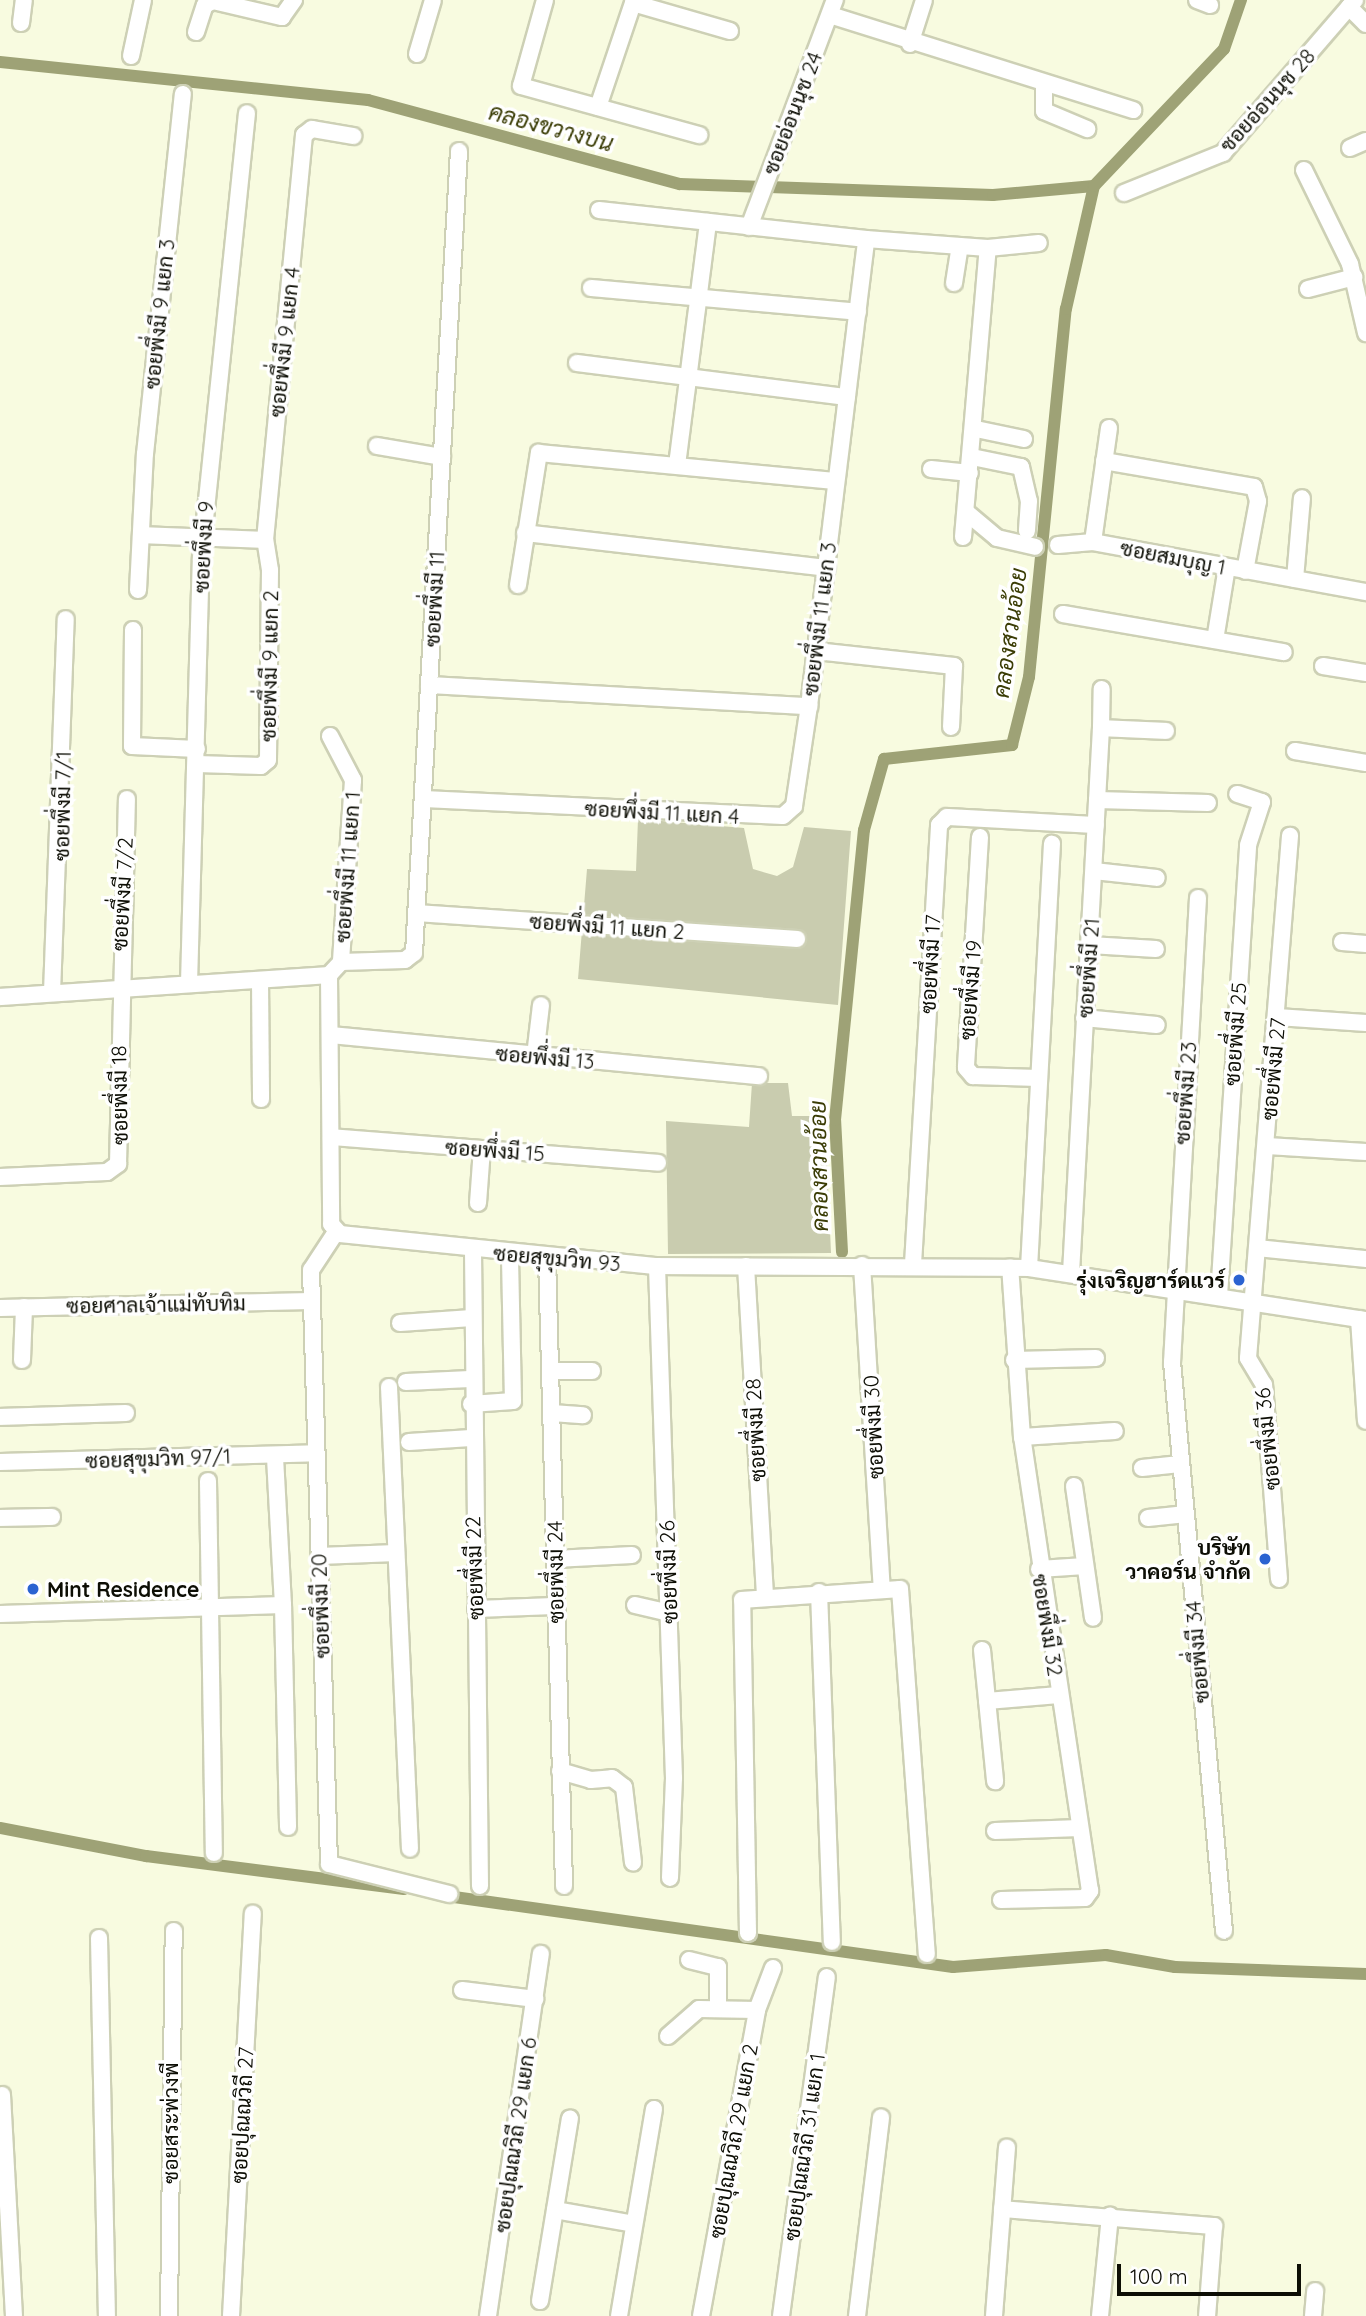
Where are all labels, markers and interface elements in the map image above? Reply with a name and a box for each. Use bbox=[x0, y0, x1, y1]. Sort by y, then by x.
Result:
street label: ซอยอ่อนนุช 28 bbox=[1214, 43, 1320, 157]
street label: ซอยอ่อนนุช 24 bbox=[757, 48, 827, 178]
water label: คลองขวางบน bbox=[486, 98, 616, 158]
street label: ซอยพึ่งมี 9 แยก 3 bbox=[139, 238, 179, 390]
street label: ซอยพึ่งมี 9 แยก 4 bbox=[264, 266, 304, 418]
street label: ซอยพึ่งมี 9 bbox=[188, 500, 218, 594]
street label: ซอยสมบุญ 1 bbox=[1118, 534, 1228, 580]
street label: ซอยพึ่งมี 11 แยก 3 bbox=[797, 541, 841, 697]
street label: ซอยพึ่งมี 11 bbox=[419, 550, 449, 648]
water label: คลองสวนอ้อย bbox=[987, 566, 1033, 700]
street label: ซอยพึ่งมี 9 แยก 2 bbox=[255, 590, 283, 742]
street label: ซอยพึ่งมี 7/1 bbox=[48, 751, 76, 861]
street label: ซอยพึ่งมี 11 แยก 1 bbox=[329, 791, 365, 943]
street label: ซอยพึ่งมี 11 แยก 4 bbox=[584, 795, 740, 829]
street label: ซอยพึ่งมี 7/2 bbox=[106, 836, 138, 952]
street label: ซอยพึ่งมี 11 แยก 2 bbox=[529, 908, 685, 944]
street label: ซอยพึ่งมี 17 bbox=[915, 914, 945, 1014]
street label: ซอยพึ่งมี 21 bbox=[1072, 917, 1104, 1019]
street label: ซอยพึ่งมี 19 bbox=[954, 939, 986, 1041]
street label: ซอยพึ่งมี 25 bbox=[1219, 981, 1251, 1087]
street label: ซอยพึ่งมี 27 bbox=[1256, 1017, 1290, 1121]
street label: ซอยพึ่งมี 13 bbox=[494, 1040, 596, 1074]
street label: ซอยพึ่งมี 23 bbox=[1169, 1041, 1201, 1145]
street label: ซอยพึ่งมี 18 bbox=[106, 1045, 132, 1145]
water label: คลองสวนอ้อย bbox=[804, 1100, 834, 1232]
street label: ซอยพึ่งมี 15 bbox=[444, 1134, 546, 1166]
street label: ซอยสุขุมวิท 93 bbox=[492, 1240, 622, 1276]
place label: รุ่งเจริญฮาร์ดแวร์ bbox=[1076, 1267, 1225, 1293]
marker: รุ่งเจริญฮาร์ดแวร์ bbox=[1231, 1272, 1247, 1288]
street label: ซอยศาลเจ้าแม่ทับทิม bbox=[66, 1290, 246, 1318]
street label: ซอยพึ่งมี 30 bbox=[858, 1374, 888, 1480]
street label: ซอยพึ่งมี 28 bbox=[740, 1378, 770, 1482]
street label: ซอยพึ่งมี 36 bbox=[1249, 1387, 1285, 1491]
street label: ซอยสุขุมวิท 97/1 bbox=[85, 1443, 231, 1473]
street label: ซอยพึ่งมี 22 bbox=[460, 1516, 488, 1620]
street label: ซอยพึ่งมี 24 bbox=[542, 1520, 568, 1624]
street label: ซอยพึ่งมี 26 bbox=[654, 1520, 682, 1624]
place label: บริษัท วาคอร์น จำกัด bbox=[1125, 1534, 1251, 1584]
marker: บริษัท วาคอร์น จำกัด bbox=[1257, 1551, 1273, 1567]
street label: ซอยพึ่งมี 20 bbox=[306, 1553, 334, 1659]
street label: ซอยพึ่งมี 32 bbox=[1027, 1572, 1069, 1678]
place label: Mint Residence bbox=[47, 1576, 199, 1602]
marker: Mint Residence bbox=[25, 1581, 41, 1597]
street label: ซอยพึ่งมี 34 bbox=[1180, 1600, 1214, 1704]
street label: ซอยปุณณวิถี 29 แยก 6 bbox=[489, 2036, 541, 2234]
street label: ซอยปุณณวิถี 29 แยก 2 bbox=[703, 2042, 763, 2240]
street label: ซอยปุณณวิถี 27 bbox=[226, 2046, 258, 2184]
street label: ซอยปุณณวิถี 31 แยก 1 bbox=[778, 2052, 830, 2242]
street label: ซอยสระพ่วงพี bbox=[157, 2062, 183, 2184]
scale bar bbox=[1121, 2250, 1305, 2294]
text: 100 m bbox=[1130, 2263, 1188, 2289]

